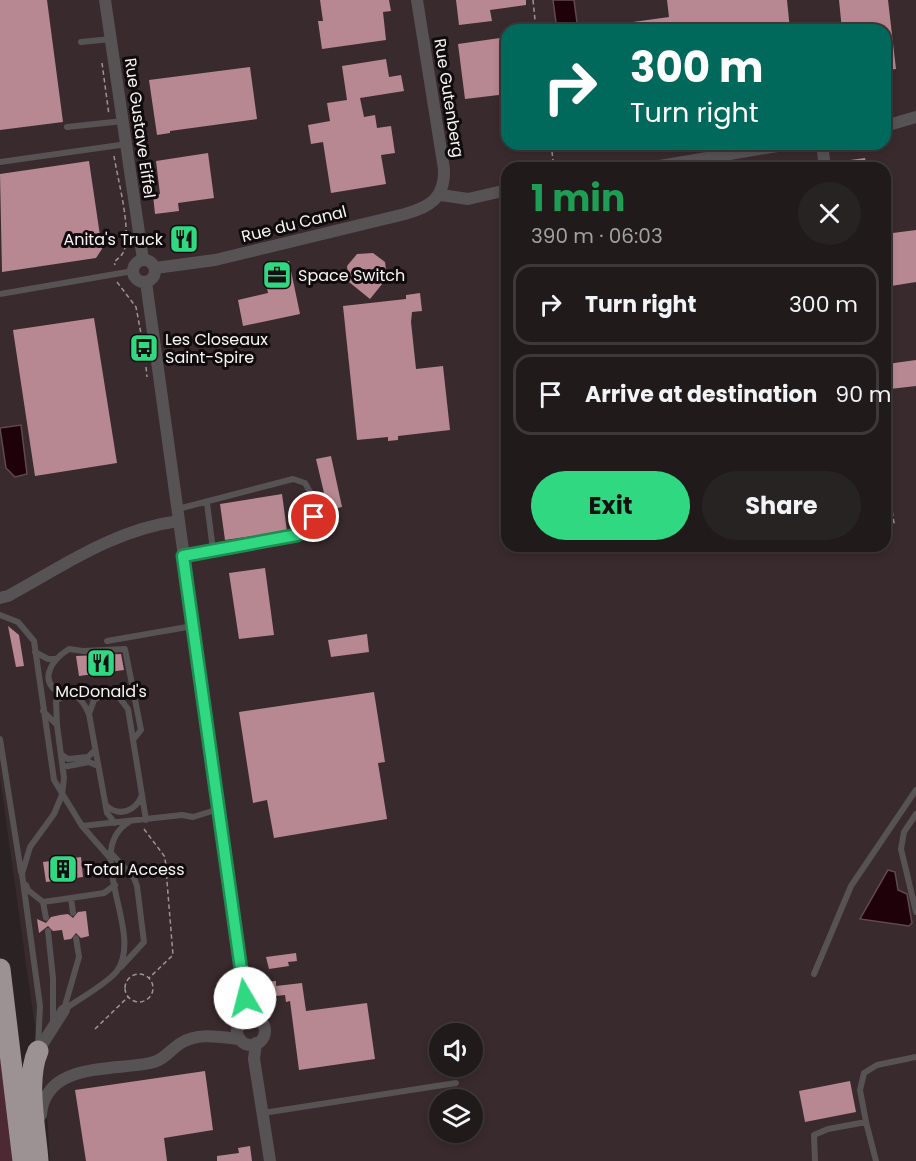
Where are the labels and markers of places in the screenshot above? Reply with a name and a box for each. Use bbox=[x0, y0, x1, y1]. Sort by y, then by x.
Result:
restaurant icon: Anita's Truck bbox=[168, 223, 200, 255]
place label: Anita's Truck bbox=[63, 228, 164, 251]
office icon: Space Switch bbox=[261, 259, 293, 291]
place label: Space Switch bbox=[298, 264, 405, 287]
place label: Les Closeaux Saint-Spire bbox=[165, 328, 268, 369]
bus stop icon: Les Closeaux Saint-Spire bbox=[128, 332, 160, 364]
pin bbox=[288, 491, 339, 542]
restaurant icon: McDonald's bbox=[85, 647, 117, 679]
place label: McDonald's bbox=[55, 680, 147, 703]
building icon: Total Access bbox=[47, 853, 79, 885]
place label: Total Access bbox=[84, 858, 185, 881]

